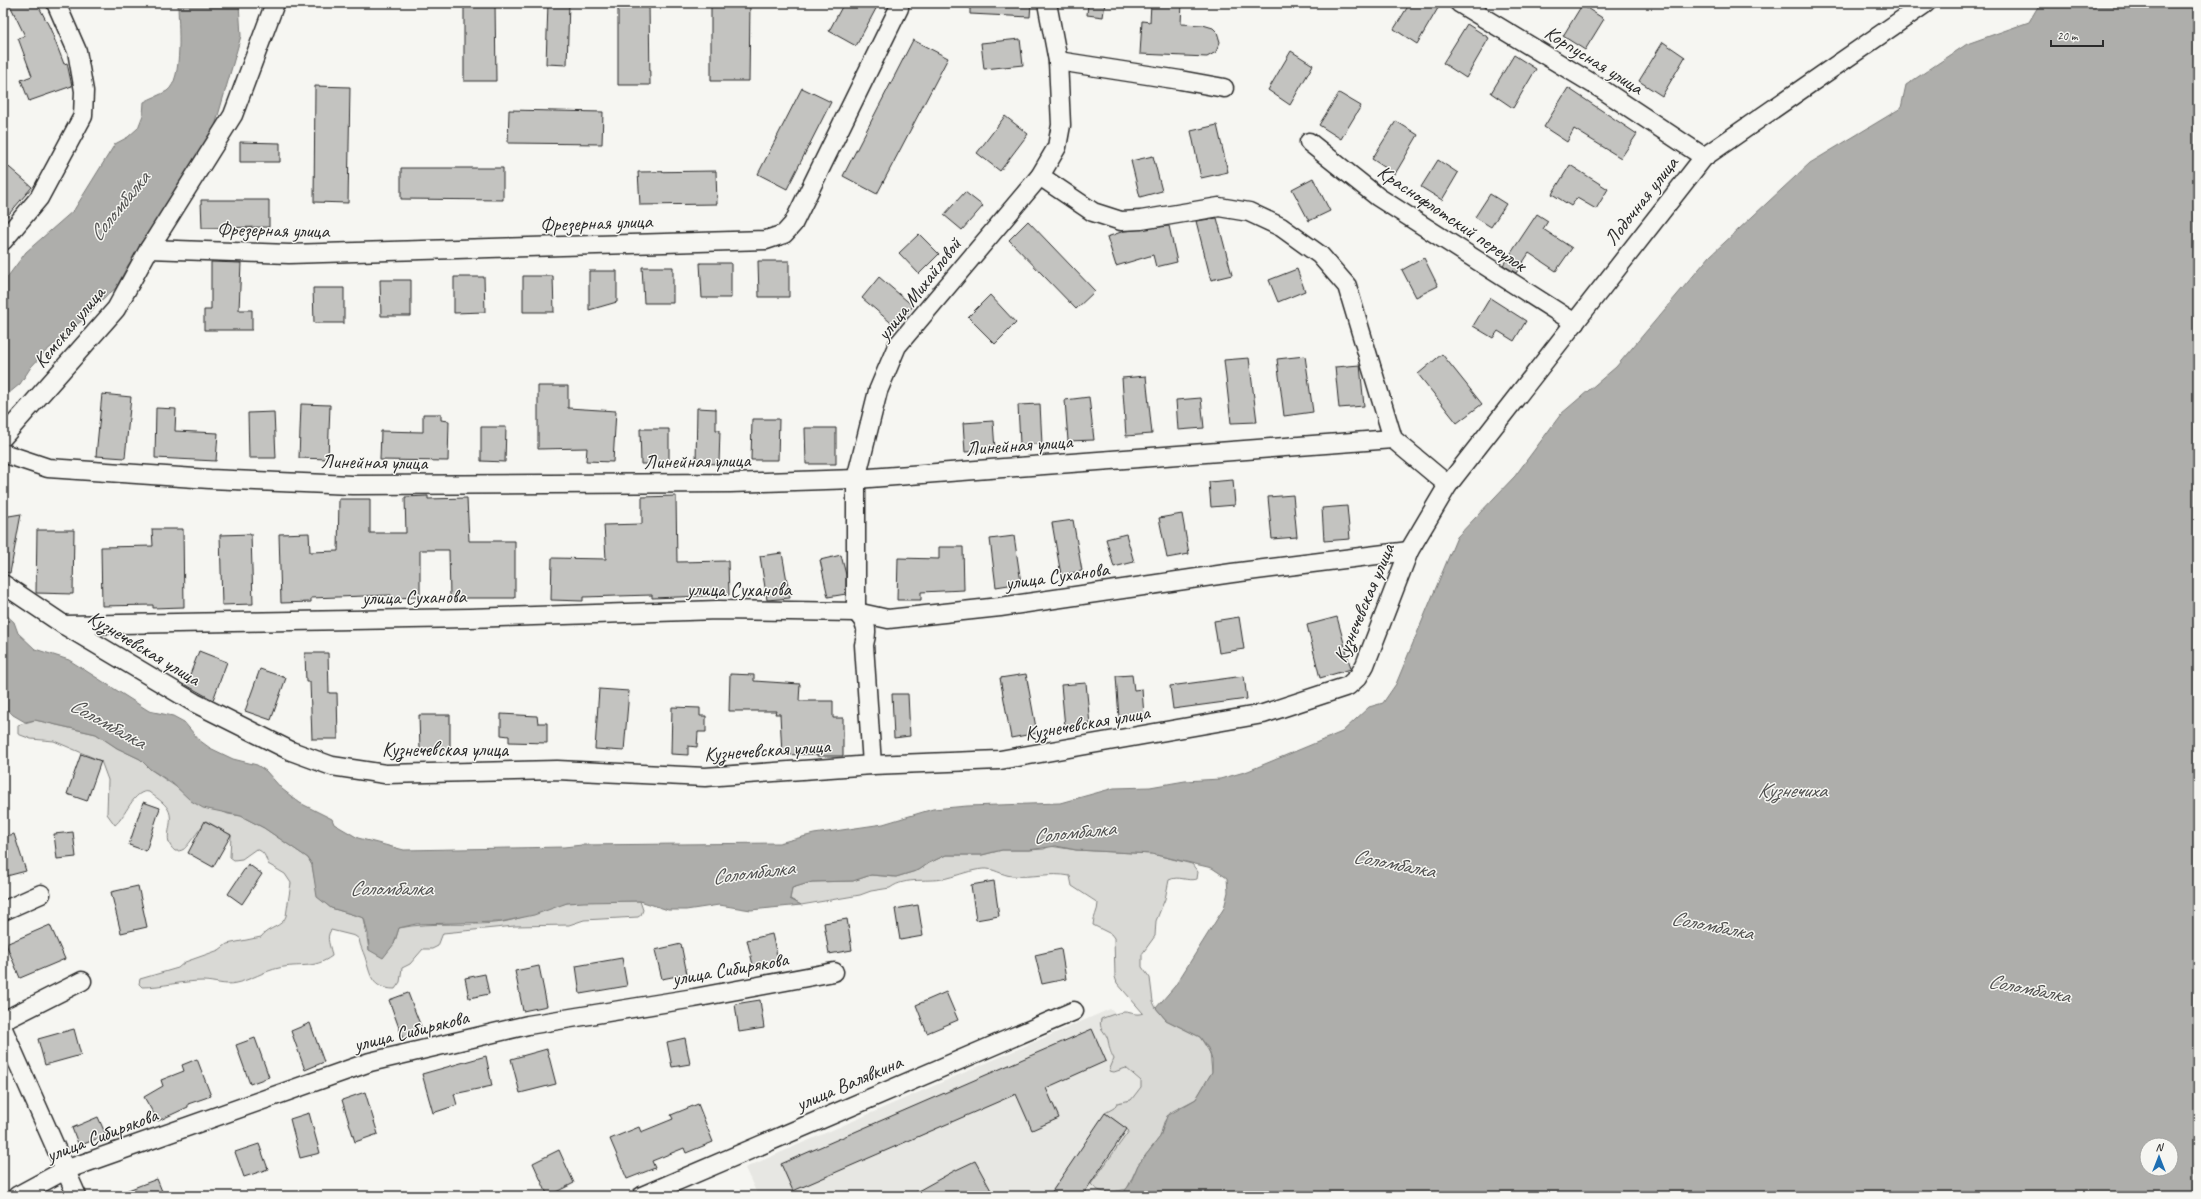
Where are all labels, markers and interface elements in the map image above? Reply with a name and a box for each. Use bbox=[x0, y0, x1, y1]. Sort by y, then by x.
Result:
street label: Корпусная улица bbox=[1540, 20, 1649, 101]
scale bar bbox=[2051, 22, 2103, 48]
text: 20 m bbox=[2057, 28, 2079, 44]
street label: Лодочная улица bbox=[1598, 150, 1684, 251]
street label: Краснофлотский переулок bbox=[1373, 159, 1533, 278]
water label: Соломбалка bbox=[83, 164, 156, 246]
street label: Фрезерная улица bbox=[539, 209, 654, 237]
street label: Фрезерная улица bbox=[217, 217, 331, 244]
street label: улица Михайловой bbox=[870, 231, 968, 346]
street label: Кемская улица bbox=[28, 280, 111, 373]
street label: Линейная улица bbox=[965, 429, 1075, 461]
street label: Линейная улица bbox=[643, 448, 753, 474]
street label: Линейная улица bbox=[320, 449, 430, 475]
street label: Кузнечевская улица bbox=[1328, 538, 1402, 666]
street label: улица Суханова bbox=[1003, 556, 1112, 596]
street label: улица Суханова bbox=[686, 577, 792, 602]
street label: улица Суханова bbox=[361, 584, 468, 610]
street label: Кузнечевская улица bbox=[83, 605, 206, 693]
water label: Соломбалка bbox=[66, 692, 152, 755]
street label: Кузнечевская улица bbox=[1023, 699, 1153, 747]
street label: Кузнечевская улица bbox=[703, 733, 833, 768]
street label: Кузнечевская улица bbox=[382, 737, 510, 763]
water label: Кузнечиха bbox=[1758, 777, 1828, 804]
water label: Соломбалка bbox=[1032, 815, 1118, 849]
water label: Соломбалка bbox=[1351, 842, 1439, 884]
water label: Соломбалка bbox=[710, 854, 797, 890]
water label: Соломбалка bbox=[350, 875, 434, 901]
water label: Соломбалка bbox=[1669, 904, 1757, 946]
street label: улица Сибирякова bbox=[669, 946, 792, 992]
water label: Соломбалка bbox=[1986, 967, 2074, 1009]
street label: улица Сибирякова bbox=[350, 1004, 473, 1058]
street label: улица Валявкина bbox=[791, 1049, 907, 1117]
street label: улица Сибирякова bbox=[42, 1102, 163, 1168]
north arrow bbox=[2139, 1137, 2179, 1177]
text: N bbox=[2156, 1140, 2165, 1154]

